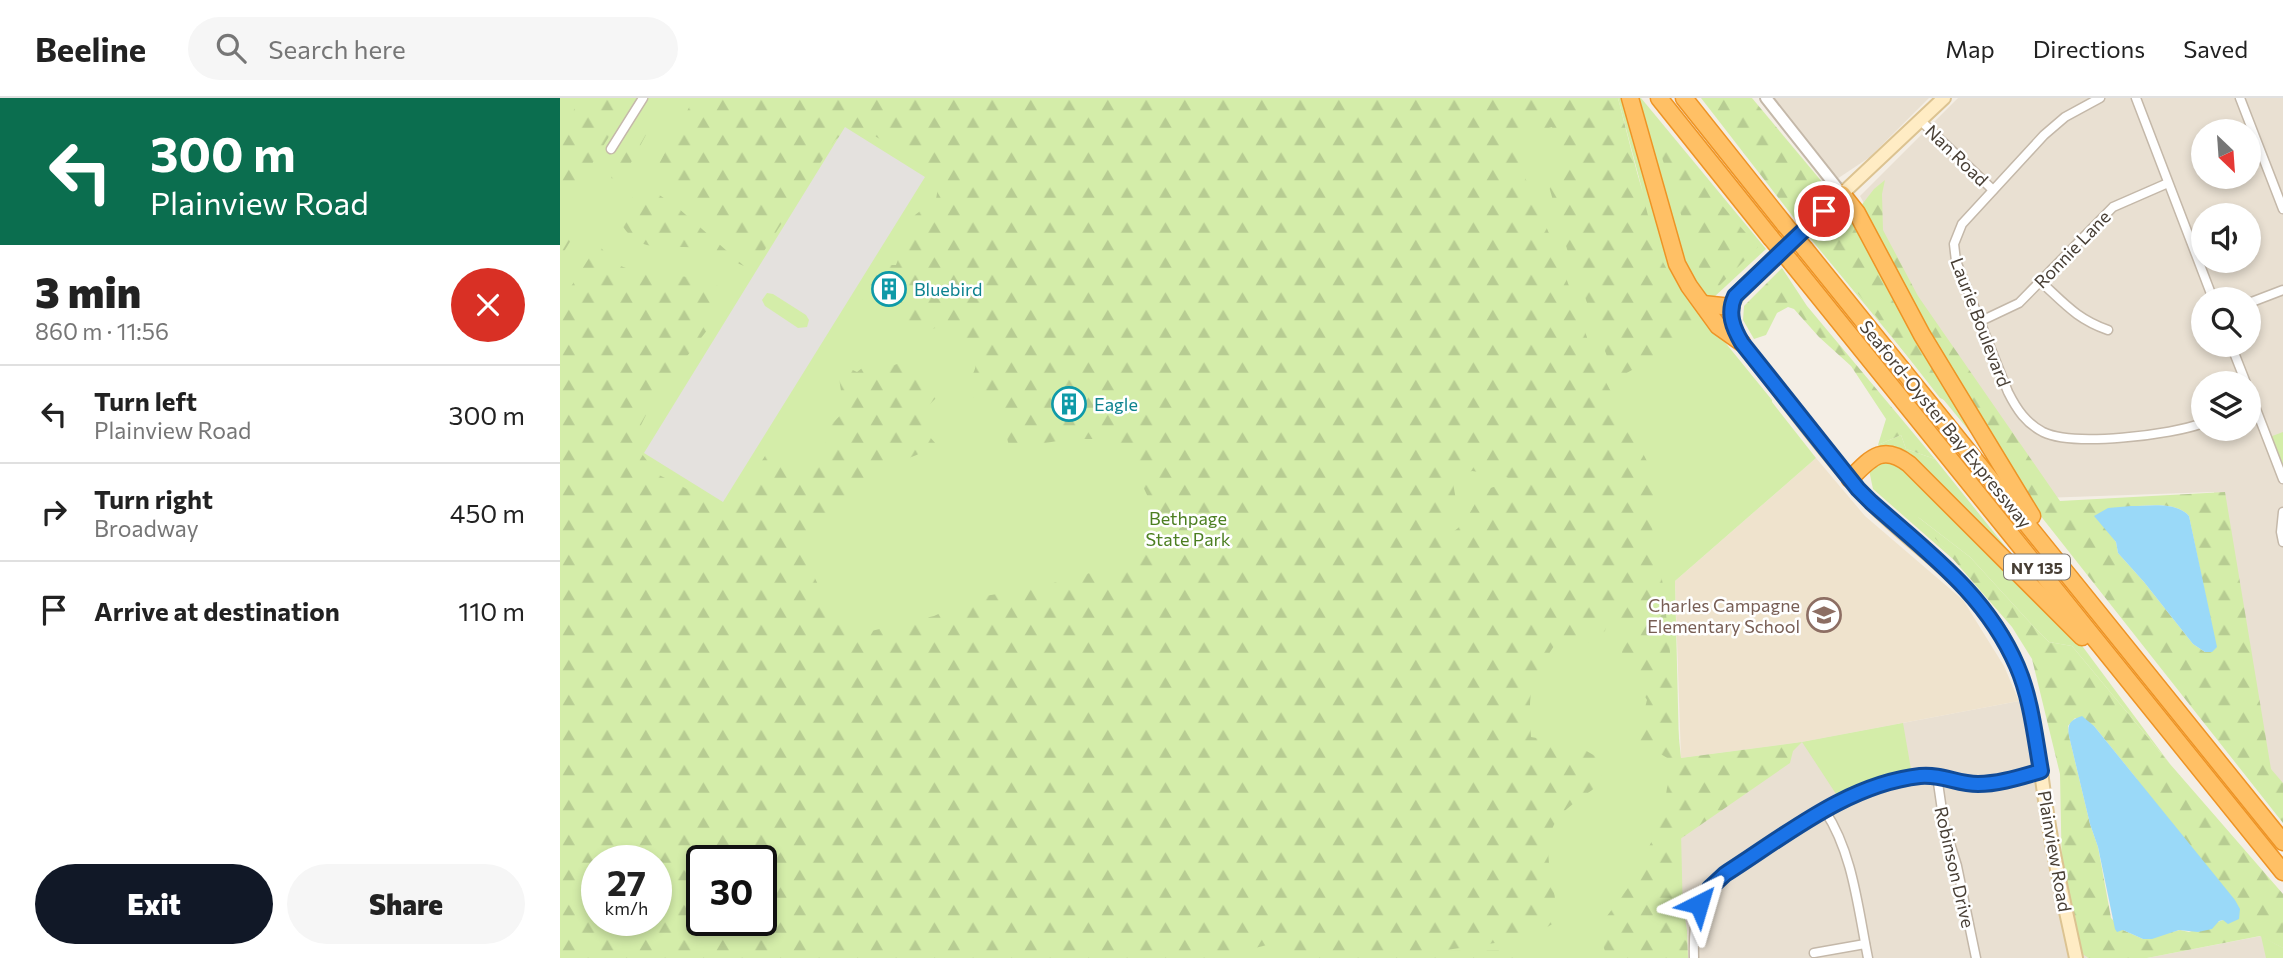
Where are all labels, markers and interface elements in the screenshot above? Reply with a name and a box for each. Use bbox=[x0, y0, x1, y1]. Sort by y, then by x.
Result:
search box bbox=[188, 17, 678, 80]
text: Beeline bbox=[35, 28, 146, 69]
icon: search bbox=[212, 29, 250, 67]
text: Search here bbox=[268, 33, 406, 64]
text: Map bbox=[1945, 34, 1995, 63]
text: Directions bbox=[2033, 34, 2145, 63]
text: Saved bbox=[2183, 34, 2248, 63]
north arrow bbox=[2191, 119, 2261, 189]
map controls bbox=[2191, 119, 2261, 441]
street label: Nan Road bbox=[1921, 120, 1993, 190]
text: 300 m bbox=[150, 122, 296, 182]
icon: left bbox=[35, 126, 126, 217]
pin bbox=[1794, 181, 1854, 241]
text: Plainview Road bbox=[150, 182, 369, 222]
icon: arrive bbox=[1805, 192, 1843, 230]
button: sound bbox=[2191, 203, 2261, 273]
street label: Ronnie Lane bbox=[2029, 205, 2115, 293]
street label: Laurie Boulevard bbox=[1946, 254, 2016, 390]
text: 3 min bbox=[35, 265, 141, 317]
button: close bbox=[451, 268, 525, 342]
building icon: Bluebird bbox=[870, 270, 908, 308]
place label: Bluebird bbox=[914, 278, 982, 300]
button: search bbox=[2191, 287, 2261, 357]
street label: Seaford-Oyster Bay Expressway bbox=[1855, 316, 2037, 532]
text: 860 m · 11:56 bbox=[35, 317, 169, 345]
button: layers bbox=[2191, 371, 2261, 441]
text: Turn left bbox=[94, 385, 197, 416]
building icon: Eagle bbox=[1050, 385, 1088, 423]
place label: Eagle bbox=[1094, 393, 1138, 415]
icon: left bbox=[35, 395, 73, 433]
text: 300 m bbox=[449, 399, 525, 430]
text: Plainview Road bbox=[94, 416, 251, 444]
text: Turn right bbox=[94, 483, 213, 514]
icon: right bbox=[35, 493, 73, 531]
text: 450 m bbox=[450, 497, 525, 528]
park label: Bethpage State Park bbox=[1145, 507, 1231, 550]
text: Broadway bbox=[94, 514, 199, 542]
road number: NY 135 bbox=[2004, 554, 2070, 580]
icon: arrive bbox=[35, 591, 73, 629]
place label: Charles Campagne Elementary School bbox=[1647, 594, 1800, 637]
text: Arrive at destination bbox=[94, 595, 340, 626]
text: 110 m bbox=[458, 595, 525, 626]
school or university icon: Charles Campagne Elementary School bbox=[1805, 596, 1843, 634]
street label: Plainview Road bbox=[2033, 789, 2077, 913]
street label: Robinson Drive bbox=[1930, 804, 1980, 930]
speed limit sign: 30 bbox=[686, 845, 777, 936]
text: 27 bbox=[607, 860, 646, 903]
button: Exit bbox=[35, 864, 273, 944]
button: Share bbox=[287, 864, 525, 944]
position arrow bbox=[1662, 867, 1736, 941]
text: km/h bbox=[605, 897, 648, 919]

